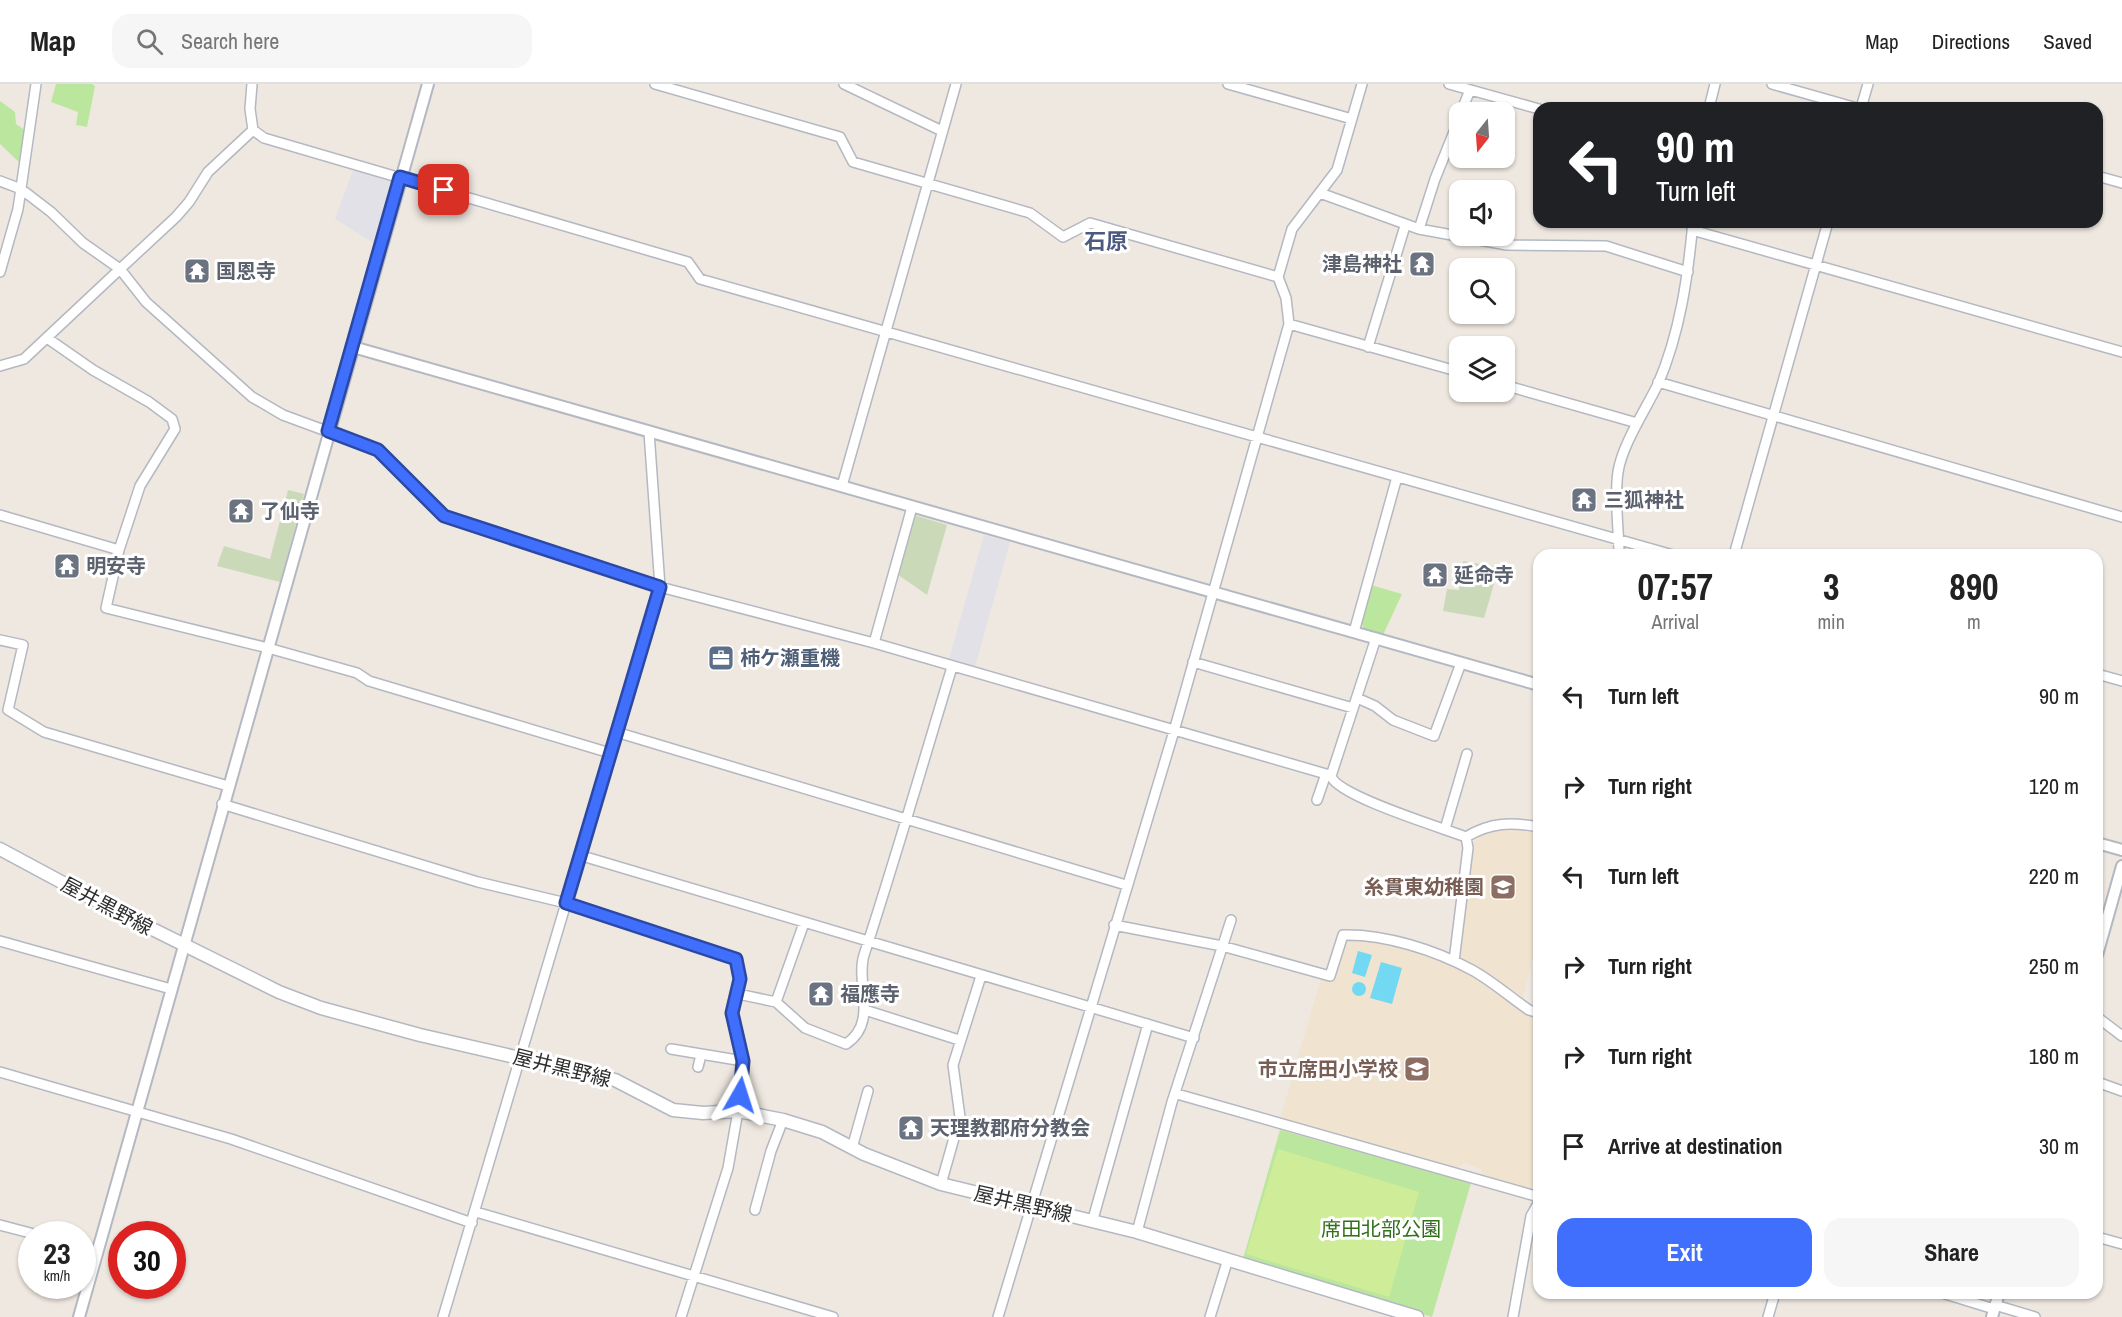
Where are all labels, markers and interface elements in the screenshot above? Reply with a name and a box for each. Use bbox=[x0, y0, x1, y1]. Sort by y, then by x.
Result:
search box bbox=[112, 14, 532, 68]
text: Map bbox=[30, 22, 76, 60]
icon: search bbox=[133, 25, 166, 58]
text: Search here bbox=[181, 26, 279, 56]
text: Map bbox=[1865, 27, 1899, 56]
text: Directions bbox=[1932, 27, 2010, 56]
text: Saved bbox=[2043, 27, 2092, 56]
north arrow bbox=[1449, 102, 1515, 168]
map controls bbox=[1449, 102, 1515, 402]
text: 90 m bbox=[1656, 119, 1735, 175]
icon: left bbox=[1557, 126, 1635, 204]
pin bbox=[418, 164, 469, 215]
icon: arrive bbox=[427, 173, 460, 206]
text: Turn left bbox=[1656, 173, 1735, 209]
button: sound bbox=[1449, 180, 1515, 246]
district label: 石原 bbox=[1084, 226, 1128, 256]
temple icon: 津島神社 bbox=[1407, 249, 1437, 279]
place label: 津島神社 bbox=[1322, 250, 1402, 277]
temple icon: 国恩寺 bbox=[182, 256, 212, 286]
place label: 国恩寺 bbox=[216, 257, 276, 284]
button: search bbox=[1449, 258, 1515, 324]
button: layers bbox=[1449, 336, 1515, 402]
temple icon: 三狐神社 bbox=[1569, 485, 1599, 515]
place label: 三狐神社 bbox=[1604, 486, 1684, 513]
temple icon: 了仙寺 bbox=[226, 496, 256, 526]
place label: 了仙寺 bbox=[260, 497, 320, 524]
temple icon: 明安寺 bbox=[52, 551, 82, 581]
place label: 明安寺 bbox=[86, 552, 146, 579]
temple icon: 延命寺 bbox=[1420, 560, 1450, 590]
place label: 延命寺 bbox=[1454, 561, 1514, 588]
text: 07:57 bbox=[1637, 563, 1713, 611]
text: 3 bbox=[1823, 563, 1839, 611]
text: 890 bbox=[1949, 563, 1999, 611]
text: Arrival bbox=[1652, 608, 1699, 635]
text: min bbox=[1817, 608, 1845, 635]
text: m bbox=[1967, 608, 1981, 635]
office icon: 柿ケ瀬重機 bbox=[706, 643, 736, 673]
place label: 柿ケ瀬重機 bbox=[740, 644, 840, 671]
icon: left bbox=[1557, 680, 1590, 713]
text: Turn left bbox=[1608, 681, 1679, 711]
text: 90 m bbox=[2039, 681, 2079, 711]
icon: right bbox=[1557, 770, 1590, 803]
text: Turn right bbox=[1608, 771, 1692, 801]
text: 120 m bbox=[2029, 771, 2079, 801]
icon: left bbox=[1557, 860, 1590, 893]
text: Turn left bbox=[1608, 861, 1679, 891]
text: 220 m bbox=[2029, 861, 2079, 891]
street label: 屋井黒野線 bbox=[57, 870, 158, 941]
school or university icon: 糸貫東幼稚園 bbox=[1488, 872, 1518, 902]
place label: 糸貫東幼稚園 bbox=[1364, 873, 1484, 900]
icon: right bbox=[1557, 950, 1590, 983]
text: Turn right bbox=[1608, 951, 1692, 981]
text: 250 m bbox=[2029, 951, 2079, 981]
temple icon: 福應寺 bbox=[806, 979, 836, 1009]
place label: 福應寺 bbox=[840, 980, 900, 1007]
icon: right bbox=[1557, 1040, 1590, 1073]
text: Turn right bbox=[1608, 1041, 1692, 1071]
text: 180 m bbox=[2029, 1041, 2079, 1071]
street label: 屋井黒野線 bbox=[510, 1042, 614, 1093]
school or university icon: 市立席田小学校 bbox=[1402, 1054, 1432, 1084]
place label: 市立席田小学校 bbox=[1258, 1055, 1398, 1082]
position arrow bbox=[708, 1063, 772, 1127]
temple icon: 天理教郡府分教会 bbox=[896, 1113, 926, 1143]
place label: 天理教郡府分教会 bbox=[930, 1114, 1090, 1141]
icon: arrive bbox=[1557, 1130, 1590, 1163]
text: Arrive at destination bbox=[1608, 1131, 1782, 1161]
text: 30 m bbox=[2039, 1131, 2079, 1161]
street label: 屋井黒野線 bbox=[971, 1179, 1075, 1228]
park label: 席田北部公園 bbox=[1321, 1215, 1441, 1242]
button: Exit bbox=[1557, 1218, 1812, 1287]
button: Share bbox=[1824, 1218, 2079, 1287]
speed limit sign: 30 bbox=[108, 1221, 186, 1299]
text: 23 bbox=[43, 1233, 71, 1273]
text: km/h bbox=[44, 1265, 70, 1286]

